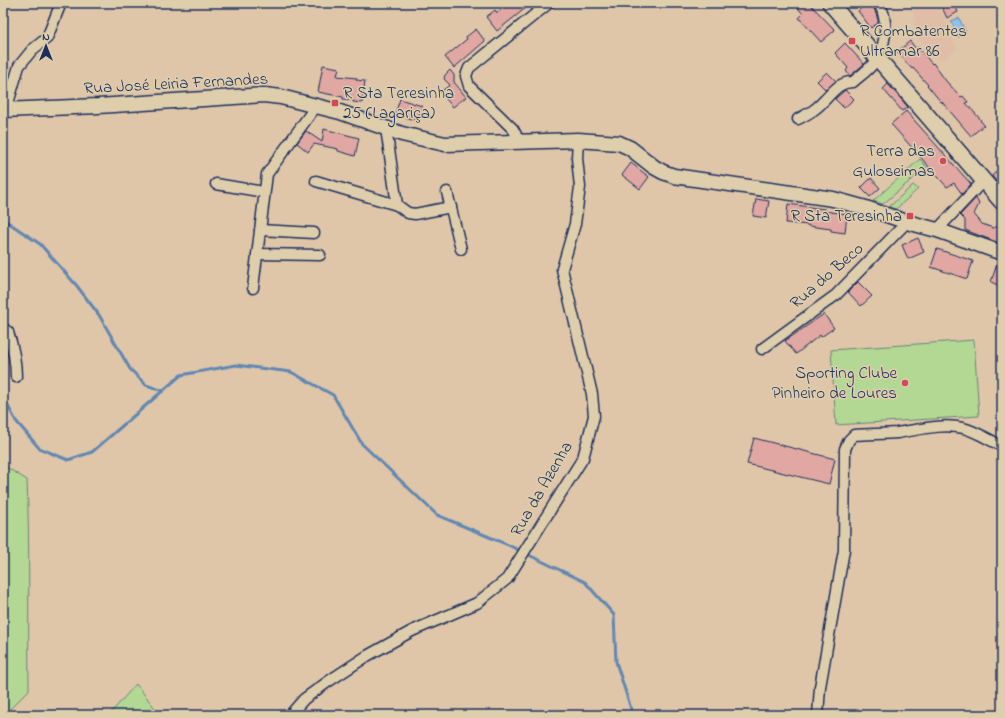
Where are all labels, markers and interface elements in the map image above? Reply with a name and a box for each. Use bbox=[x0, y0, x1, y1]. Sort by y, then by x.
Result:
place label: R Combatentes Ultramar 86 bbox=[860, 19, 967, 64]
north arrow bbox=[26, 26, 66, 66]
text: N bbox=[42, 29, 50, 45]
marker: R Combatentes Ultramar 86 bbox=[847, 36, 857, 46]
street label: Rua José Leiria Fernandes bbox=[83, 67, 269, 101]
place label: R Sta Teresinha 25 (Lagariça) bbox=[343, 81, 454, 128]
marker: R Sta Teresinha 25 (Lagariça) bbox=[330, 98, 340, 108]
place label: Terra das Guloseimas bbox=[853, 139, 935, 184]
marker: Terra das Guloseimas bbox=[938, 156, 948, 166]
place label: R Sta Teresinha bbox=[791, 204, 902, 229]
marker: R Sta Teresinha bbox=[905, 211, 915, 221]
street label: Rua do Beco bbox=[785, 237, 870, 315]
place label: Sporting Clube Pinheiro de Loures bbox=[772, 361, 897, 406]
marker: Sporting Clube Pinheiro de Loures bbox=[900, 378, 910, 388]
street label: Rua da Azenha bbox=[505, 437, 579, 541]

